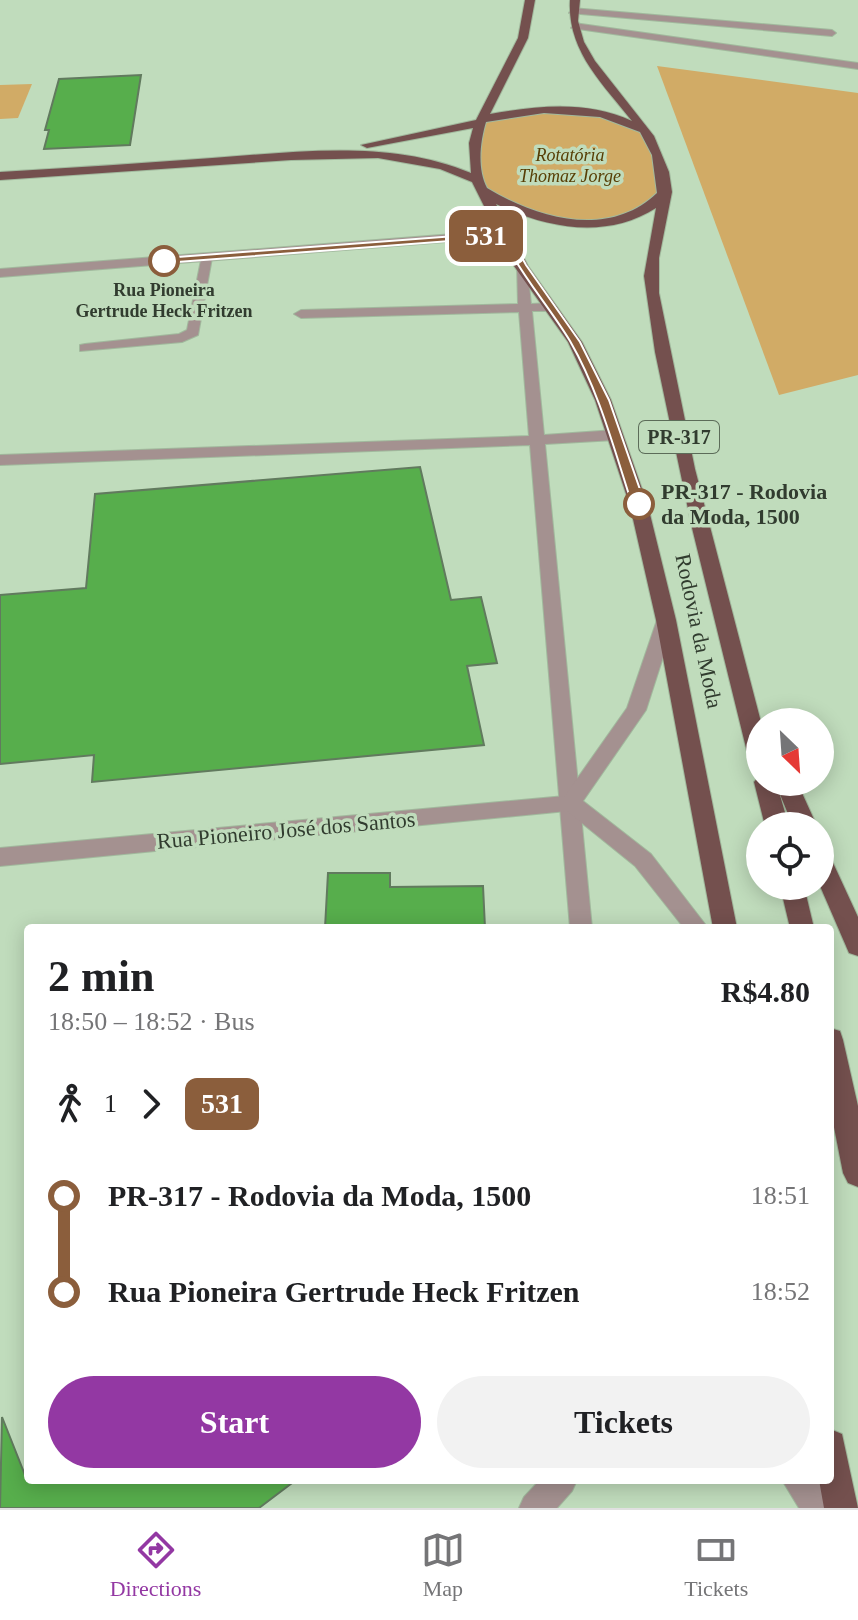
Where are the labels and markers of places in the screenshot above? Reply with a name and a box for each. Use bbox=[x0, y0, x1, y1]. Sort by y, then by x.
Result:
marker: Rua Pioneira Gertrude Heck Fritzen bbox=[149, 246, 179, 276]
place label: Rua Pioneira Gertrude Heck Fritzen bbox=[76, 280, 252, 321]
place label: PR-317 - Rodovia da Moda, 1500 bbox=[661, 479, 827, 529]
marker: PR-317 - Rodovia da Moda, 1500 bbox=[624, 489, 654, 519]

